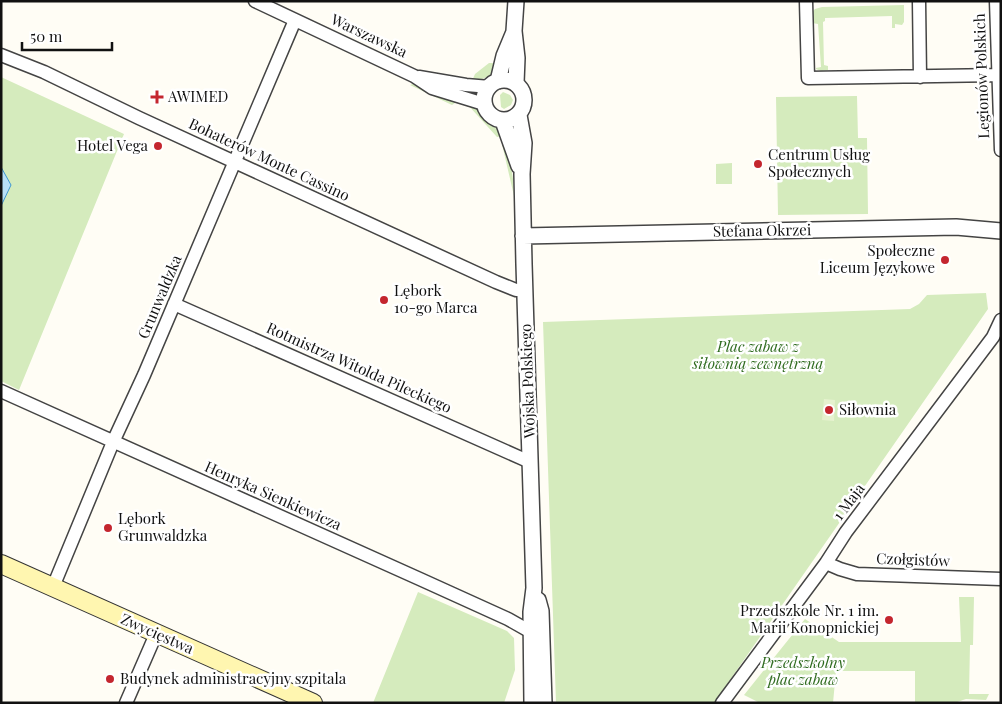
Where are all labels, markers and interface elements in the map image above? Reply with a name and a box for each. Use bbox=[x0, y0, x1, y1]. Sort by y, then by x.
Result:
street label: Warszawska bbox=[327, 8, 411, 62]
street label: Legionów Polskich bbox=[969, 13, 993, 139]
scale bar bbox=[22, 20, 112, 52]
text: 50 m bbox=[30, 26, 63, 46]
place label: AWIMED bbox=[167, 86, 229, 106]
marker: AWIMED bbox=[150, 90, 164, 104]
street label: Bohaterów Monte Cassino bbox=[186, 113, 353, 205]
place label: Hotel Vega bbox=[77, 135, 149, 155]
marker: Hotel Vega bbox=[152, 140, 164, 152]
place label: Centrum Usług Społecznych bbox=[768, 144, 870, 181]
marker: Centrum Usług Społecznych bbox=[752, 158, 764, 170]
street label: Stefana Okrzei bbox=[713, 219, 812, 241]
place label: Społeczne Liceum Językowe bbox=[820, 240, 935, 277]
street label: Grunwaldzka bbox=[132, 251, 186, 342]
marker: Społeczne Liceum Językowe bbox=[939, 254, 951, 266]
place label: Lębork 10-go Marca bbox=[394, 280, 478, 317]
marker: Lębork 10-go Marca bbox=[378, 294, 390, 306]
street label: Rotmistrza Witolda Pileckiego bbox=[264, 317, 455, 417]
street label: Wojska Polskiego bbox=[515, 323, 539, 440]
park label: Plac zabaw z siłownią zewnętrzną bbox=[692, 336, 824, 373]
place label: Siłownia bbox=[839, 399, 897, 419]
marker: Siłownia bbox=[823, 404, 835, 416]
street label: Henryka Sienkiewicza bbox=[202, 456, 345, 534]
street label: 1 Maja bbox=[828, 479, 869, 524]
place label: Lębork Grunwaldzka bbox=[118, 508, 208, 545]
marker: Lębork Grunwaldzka bbox=[102, 522, 114, 534]
street label: Czołgistów bbox=[876, 548, 951, 570]
place label: Przedszkole Nr. 1 im. Marii Konopnickiej bbox=[740, 600, 879, 637]
street label: Zwycięstwa bbox=[118, 608, 198, 658]
marker: Przedszkole Nr. 1 im. Marii Konopnickiej bbox=[883, 614, 895, 626]
park label: Przedszkolny plac zabaw bbox=[760, 652, 845, 689]
place label: Budynek administracyjny szpitala bbox=[120, 668, 347, 688]
marker: Budynek administracyjny szpitala bbox=[104, 673, 116, 685]

